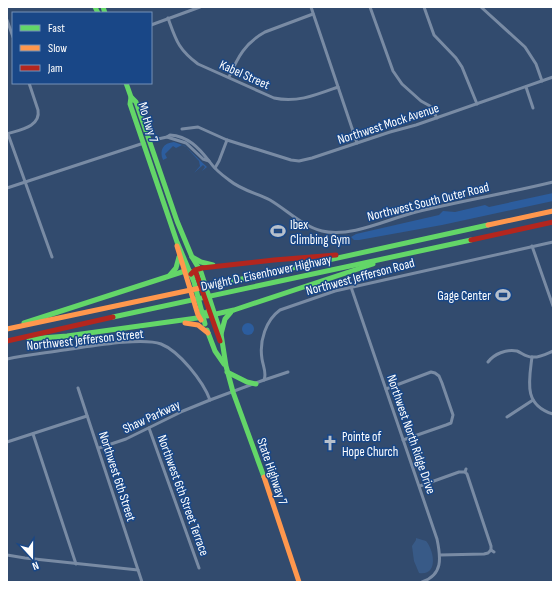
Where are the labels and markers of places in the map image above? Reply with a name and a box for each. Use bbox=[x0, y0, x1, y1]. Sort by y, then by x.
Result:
place label: Ibex Climbing Gym bbox=[290, 217, 350, 248]
sports icon: Ibex Climbing Gym bbox=[269, 222, 287, 240]
sports icon: Gage Center bbox=[494, 286, 512, 304]
place label: Gage Center bbox=[437, 288, 491, 304]
place label: Pointe of Hope Church bbox=[342, 429, 398, 460]
church icon: Pointe of Hope Church bbox=[321, 434, 339, 452]

